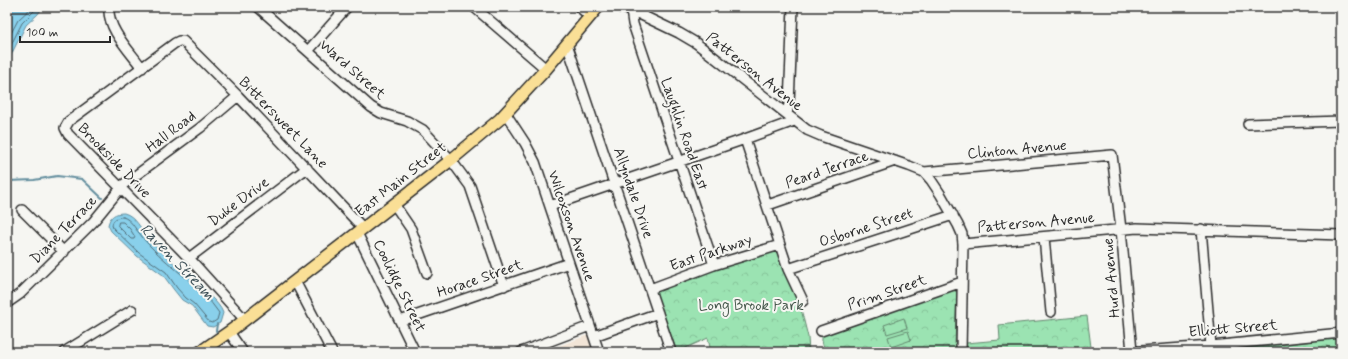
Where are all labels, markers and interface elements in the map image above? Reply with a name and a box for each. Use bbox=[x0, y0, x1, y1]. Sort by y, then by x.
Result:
scale bar bbox=[20, 18, 110, 44]
text: 100 m bbox=[26, 25, 58, 41]
street label: Patterson Avenue bbox=[701, 28, 807, 116]
street label: Ward Street bbox=[314, 36, 390, 105]
street label: Bittersweet Lane bbox=[234, 73, 332, 174]
street label: Laughlin Road East bbox=[654, 75, 713, 194]
street label: Hall Road bbox=[142, 106, 200, 158]
street label: Brookside Drive bbox=[73, 119, 155, 203]
street label: Clinton Avenue bbox=[967, 136, 1068, 164]
street label: East Main Street bbox=[351, 138, 451, 222]
street label: Allyndale Drive bbox=[608, 145, 658, 241]
street label: Peard Terrace bbox=[783, 146, 871, 194]
street label: Wilcoxson Avenue bbox=[543, 168, 599, 284]
street label: Duke Drive bbox=[205, 173, 273, 231]
street label: Diane Terrace bbox=[26, 191, 102, 269]
street label: Osborne Street bbox=[817, 203, 916, 253]
street label: Patterson Avenue bbox=[976, 208, 1096, 238]
water label: Raven Stream bbox=[135, 219, 219, 305]
street label: East Parkway bbox=[667, 229, 755, 276]
street label: Coolidge Street bbox=[367, 236, 430, 336]
street label: Hurd Avenue bbox=[1099, 237, 1125, 319]
street label: Horace Street bbox=[435, 255, 526, 303]
street label: Prim Street bbox=[845, 270, 929, 316]
park label: Long Brook Park bbox=[698, 296, 804, 317]
street label: Elliott Street bbox=[1188, 315, 1278, 343]

